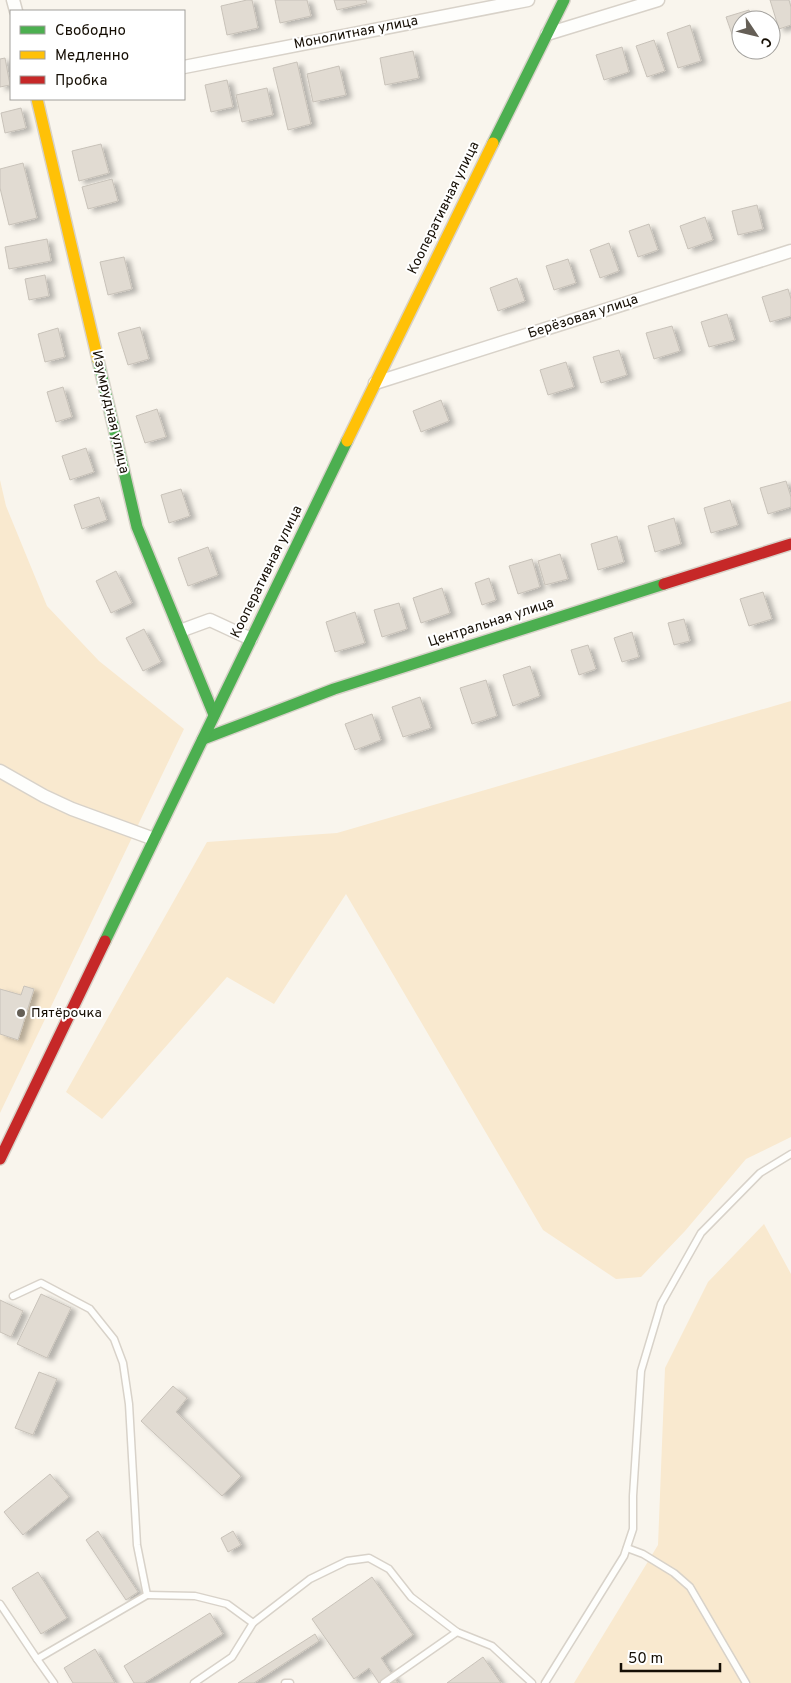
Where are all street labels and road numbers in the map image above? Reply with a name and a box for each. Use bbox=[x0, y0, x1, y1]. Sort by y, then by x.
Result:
street label: Монолитная улица bbox=[293, 13, 419, 53]
street label: Кооперативная улица bbox=[404, 139, 484, 277]
street label: Берёзовая улица bbox=[526, 291, 640, 343]
street label: Изумрудная улица bbox=[88, 349, 132, 475]
street label: Кооперативная улица bbox=[227, 503, 307, 641]
street label: Центральная улица bbox=[426, 595, 556, 651]

